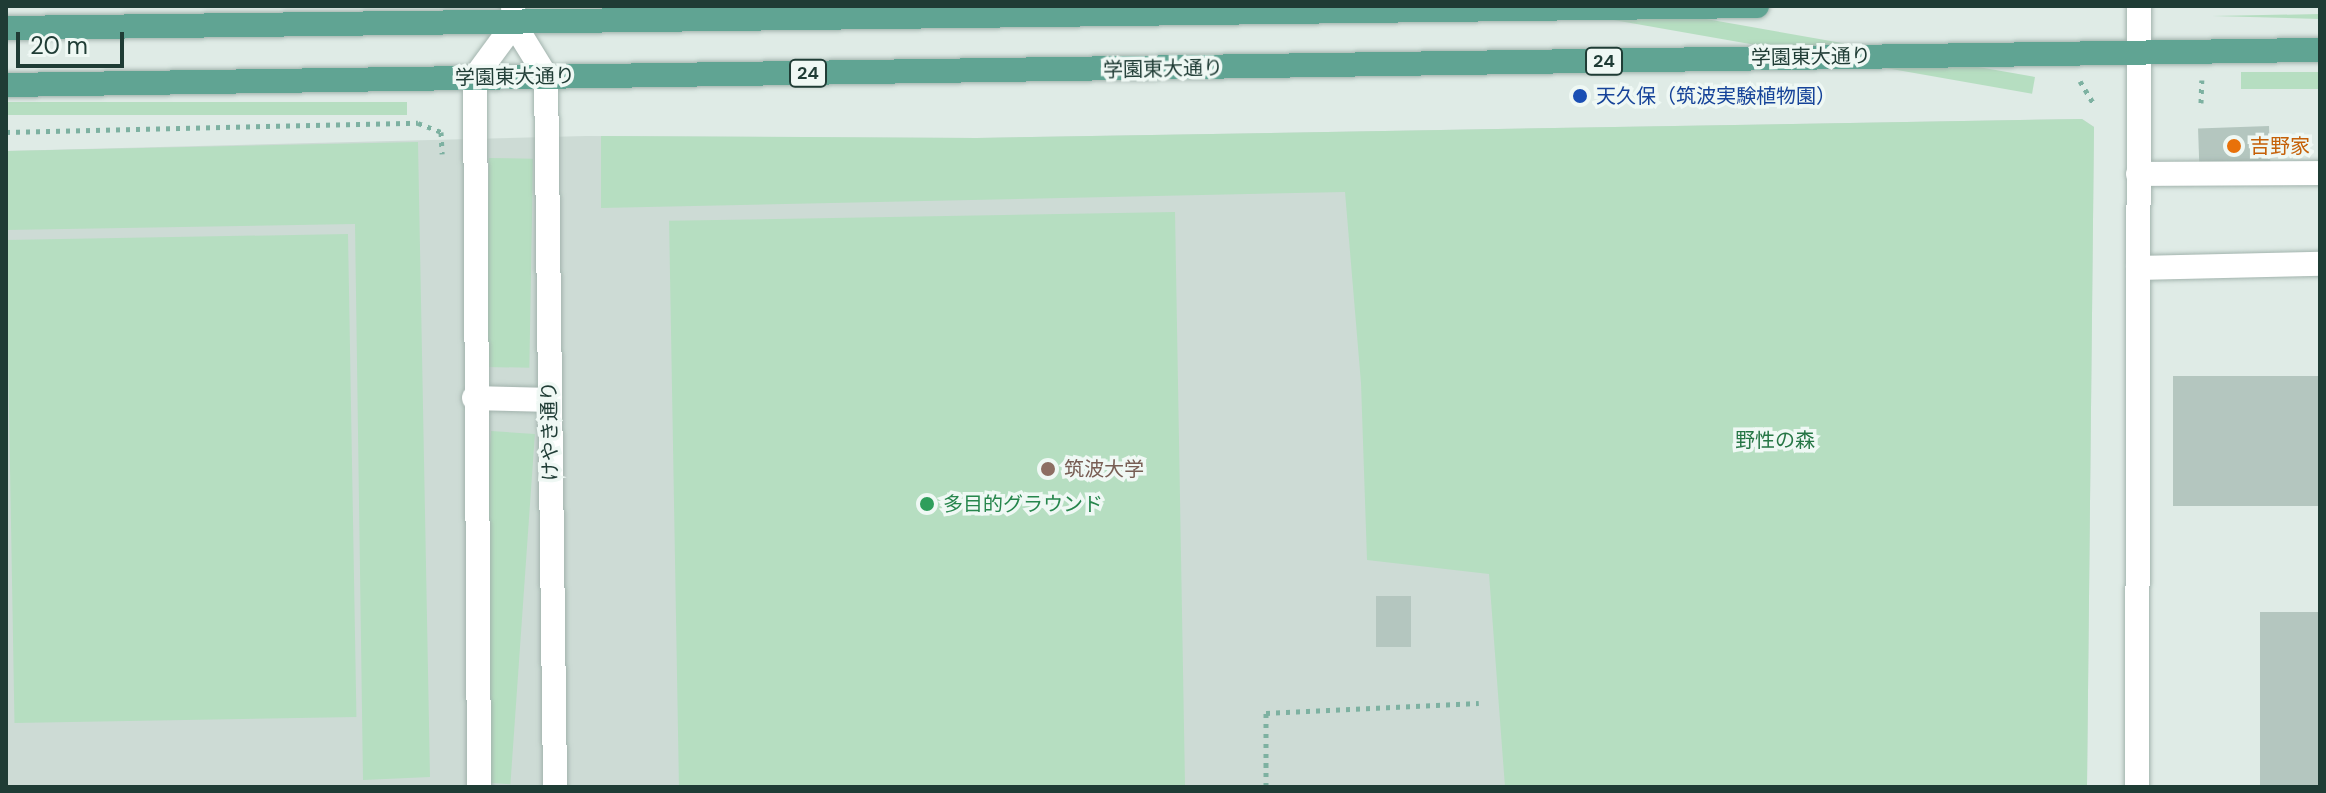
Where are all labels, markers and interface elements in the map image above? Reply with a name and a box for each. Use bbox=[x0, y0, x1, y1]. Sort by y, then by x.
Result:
scale bar bbox=[20, 16, 128, 66]
text: 20 m bbox=[30, 30, 88, 61]
street label: 学園東大通り bbox=[1751, 44, 1871, 70]
road number: 24 bbox=[1584, 47, 1624, 75]
street label: 学園東大通り bbox=[1103, 56, 1223, 82]
road number: 24 bbox=[788, 59, 828, 87]
street label: 学園東大通り bbox=[455, 64, 575, 90]
place label: 天久保（筑波実験植物園） bbox=[1596, 84, 1836, 108]
marker: 天久保（筑波実験植物園） bbox=[1571, 87, 1589, 105]
place label: 吉野家 bbox=[2250, 134, 2310, 158]
marker: 吉野家 bbox=[2225, 137, 2243, 155]
street label: けやき通り bbox=[537, 381, 563, 481]
park label: 野性の森 bbox=[1735, 428, 1815, 452]
place label: 筑波大学 bbox=[1064, 457, 1144, 481]
marker: 筑波大学 bbox=[1039, 460, 1057, 478]
place label: 多目的グラウンド bbox=[943, 492, 1103, 516]
marker: 多目的グラウンド bbox=[918, 495, 936, 513]

